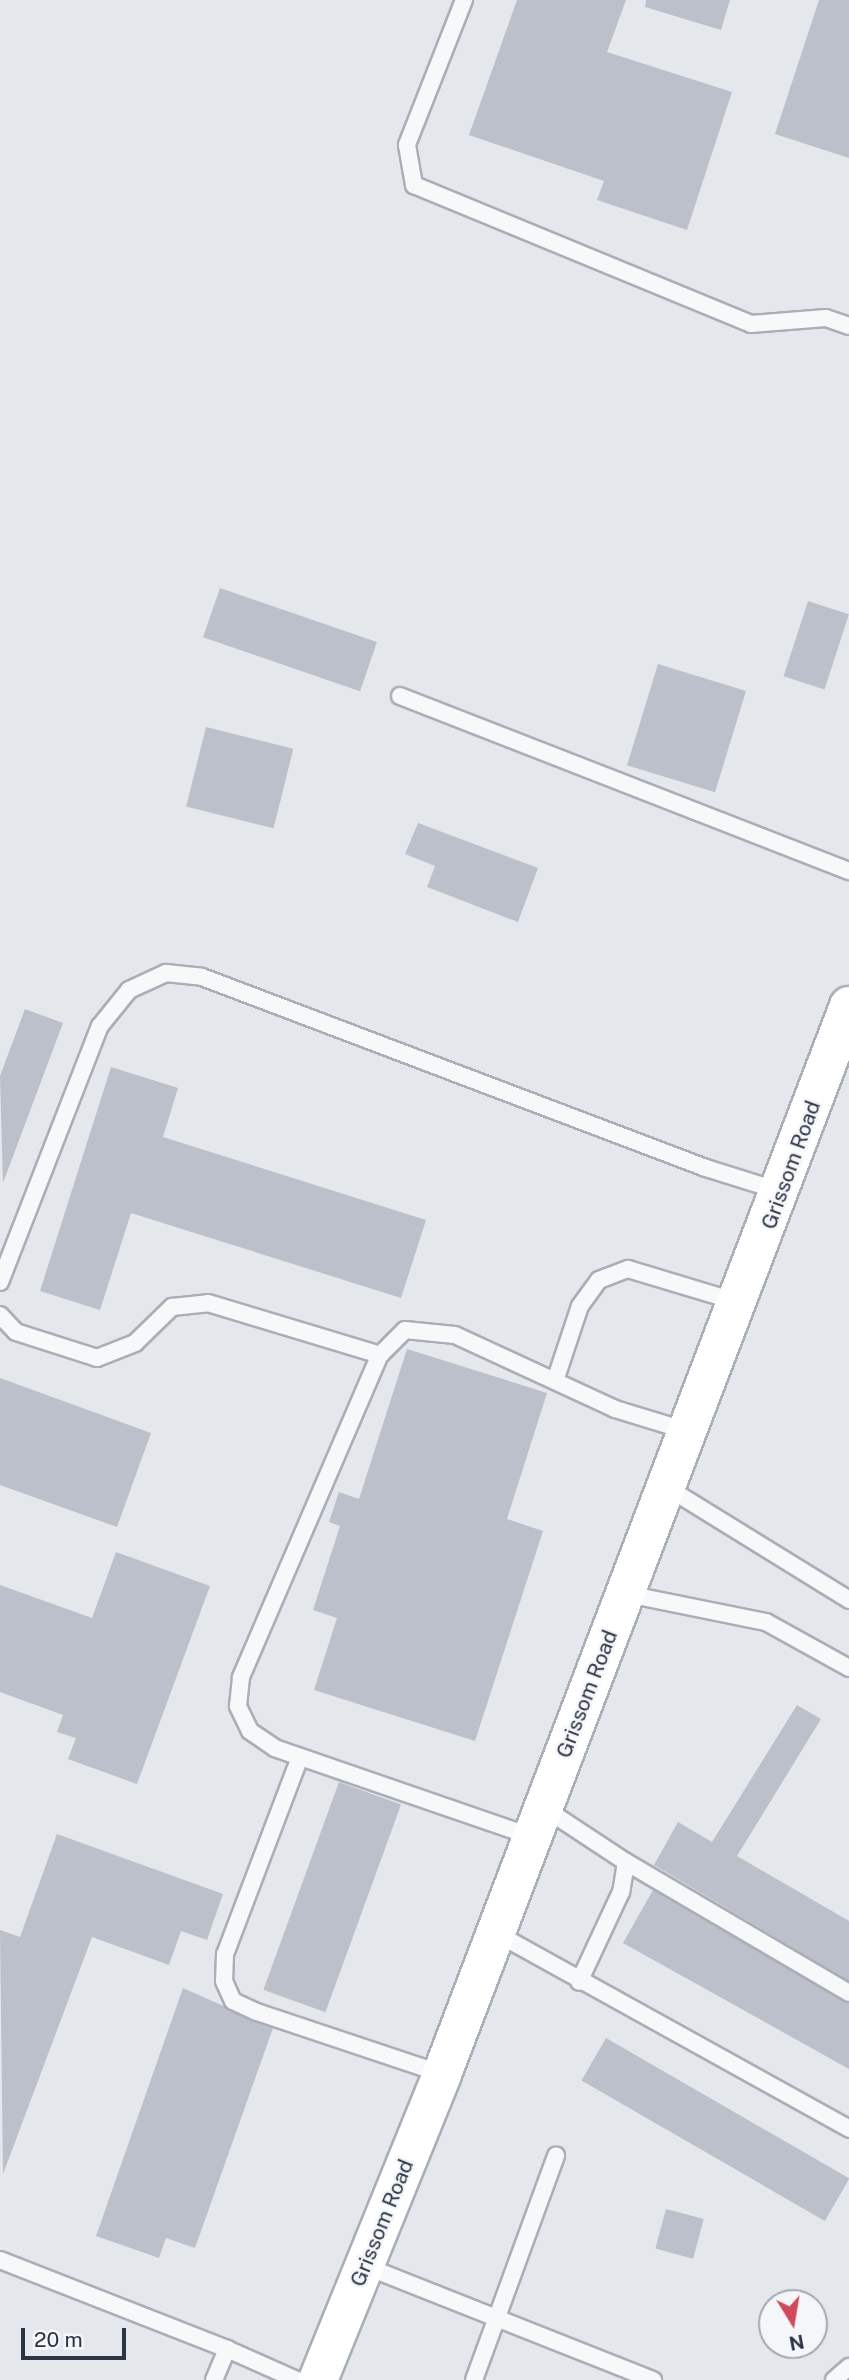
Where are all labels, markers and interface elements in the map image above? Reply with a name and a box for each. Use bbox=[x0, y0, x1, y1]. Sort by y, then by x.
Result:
street label: Grissom Road bbox=[756, 1097, 826, 1233]
street label: Grissom Road bbox=[551, 1627, 623, 1761]
street label: Grissom Road bbox=[345, 2156, 419, 2290]
north arrow bbox=[758, 2289, 828, 2359]
scale bar bbox=[24, 2314, 130, 2358]
text: 20 m bbox=[34, 2327, 83, 2352]
text: N bbox=[787, 2330, 806, 2355]

